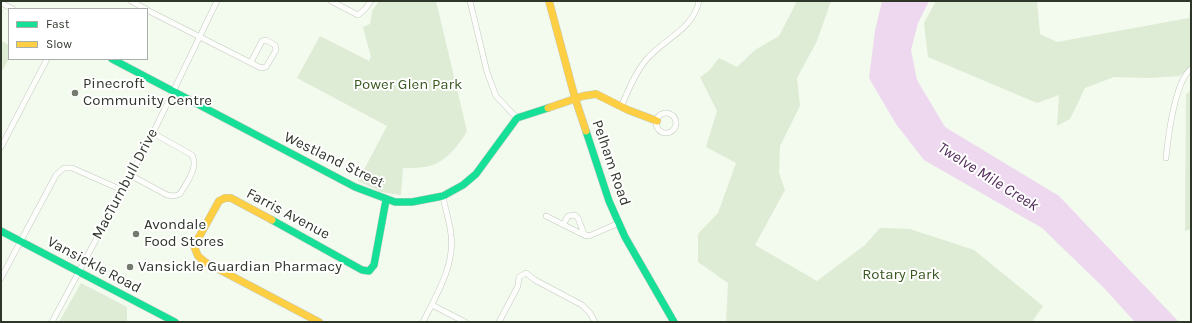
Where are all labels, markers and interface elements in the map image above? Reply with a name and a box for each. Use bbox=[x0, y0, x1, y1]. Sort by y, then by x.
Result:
legend bbox=[8, 8, 148, 60]
text: Fast bbox=[46, 17, 69, 31]
text: Slow bbox=[46, 37, 72, 51]
place label: Pinecroft Community Centre bbox=[83, 75, 212, 110]
park label: Power Glen Park bbox=[354, 76, 462, 94]
marker: Pinecroft Community Centre bbox=[70, 88, 80, 98]
street label: Pelham Road bbox=[588, 118, 634, 208]
street label: MacTurnbull Drive bbox=[88, 126, 162, 242]
street label: Westland Street bbox=[281, 128, 387, 192]
water label: Twelve Mile Creek bbox=[934, 138, 1042, 216]
street label: Farris Avenue bbox=[243, 184, 333, 244]
place label: Avondale Food Stores bbox=[144, 216, 224, 251]
marker: Avondale Food Stores bbox=[131, 229, 141, 239]
street label: Vansickle Road bbox=[44, 233, 144, 297]
place label: Vansickle Guardian Pharmacy bbox=[138, 258, 342, 276]
marker: Vansickle Guardian Pharmacy bbox=[125, 262, 135, 272]
park label: Rotary Park bbox=[862, 266, 940, 284]

